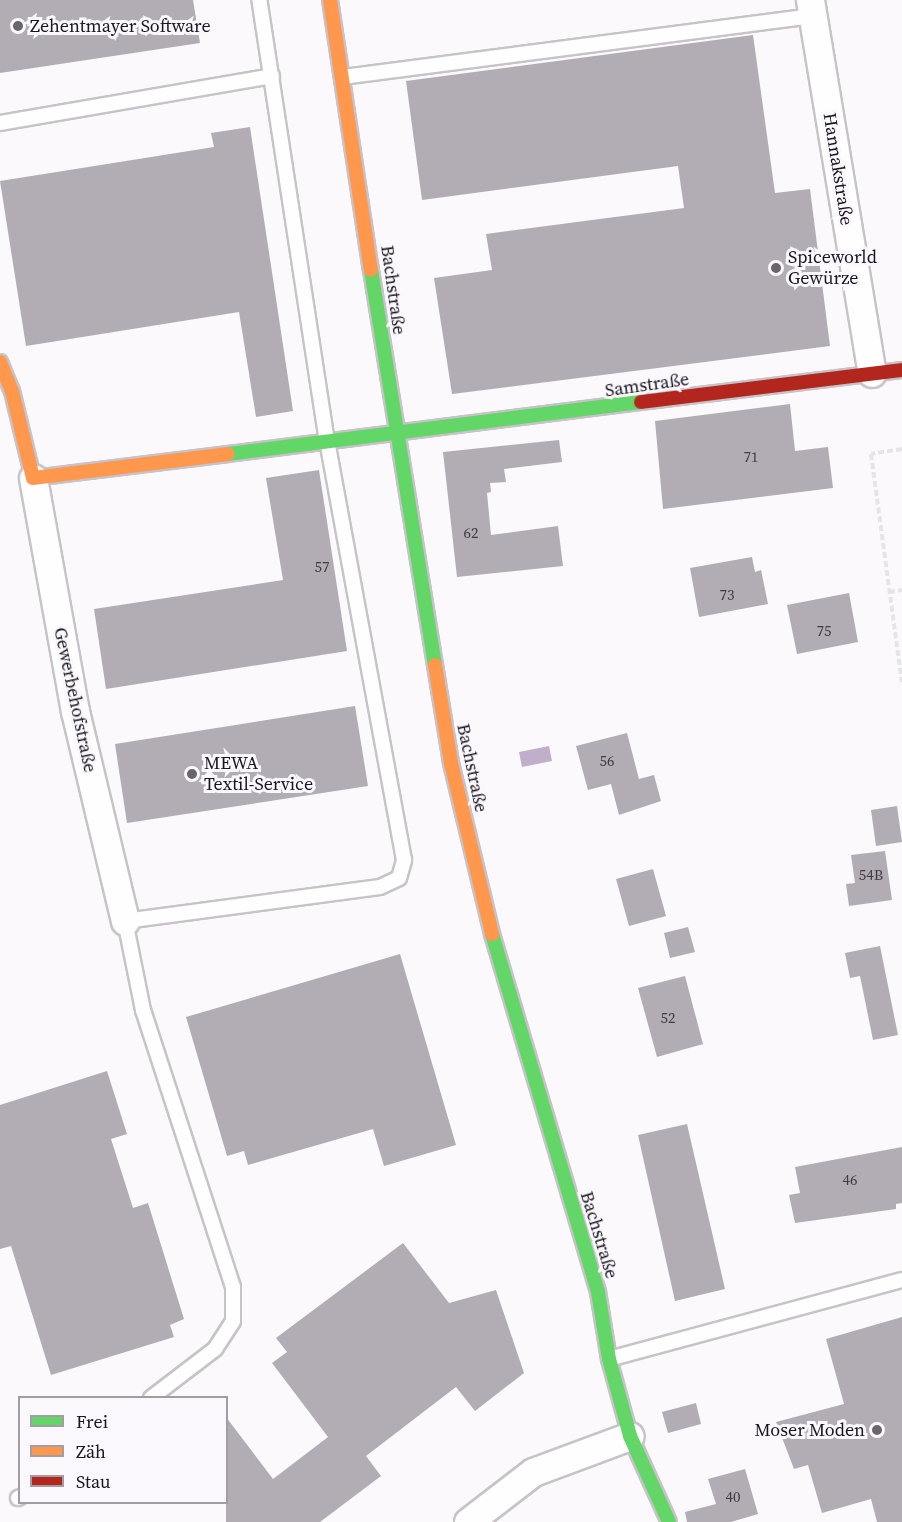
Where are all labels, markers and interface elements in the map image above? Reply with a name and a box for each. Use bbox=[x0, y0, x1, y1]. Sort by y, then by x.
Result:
place label: Zehentmayer Software bbox=[30, 15, 211, 37]
marker: Zehentmayer Software bbox=[11, 19, 25, 33]
street label: Hannakstraße bbox=[818, 111, 858, 227]
street label: Bachstraße bbox=[376, 244, 410, 336]
place label: Spiceworld Gewürze bbox=[788, 247, 877, 290]
marker: Spiceworld Gewürze bbox=[769, 261, 783, 275]
street label: Samstraße bbox=[604, 368, 690, 402]
house number: 71 bbox=[744, 448, 758, 466]
house number: 62 bbox=[464, 524, 478, 542]
house number: 57 bbox=[315, 558, 329, 576]
house number: 73 bbox=[720, 586, 734, 604]
house number: 75 bbox=[817, 622, 831, 640]
street label: Gewerbehofstraße bbox=[49, 625, 101, 775]
street label: Bachstraße bbox=[452, 722, 492, 814]
house number: 56 bbox=[600, 752, 614, 770]
place label: MEWA Textil-Service bbox=[204, 753, 313, 795]
marker: MEWA Textil-Service bbox=[185, 767, 199, 781]
house number: 54B bbox=[859, 866, 883, 884]
house number: 52 bbox=[661, 1009, 675, 1027]
house number: 46 bbox=[843, 1171, 857, 1189]
street label: Bachstraße bbox=[576, 1189, 622, 1281]
legend bbox=[18, 1396, 228, 1504]
text: Frei bbox=[76, 1409, 108, 1434]
place label: Moser Moden bbox=[754, 1419, 865, 1441]
marker: Moser Moden bbox=[870, 1423, 884, 1437]
text: Zäh bbox=[76, 1439, 106, 1464]
text: Stau bbox=[76, 1469, 111, 1494]
house number: 40 bbox=[726, 1488, 740, 1506]

